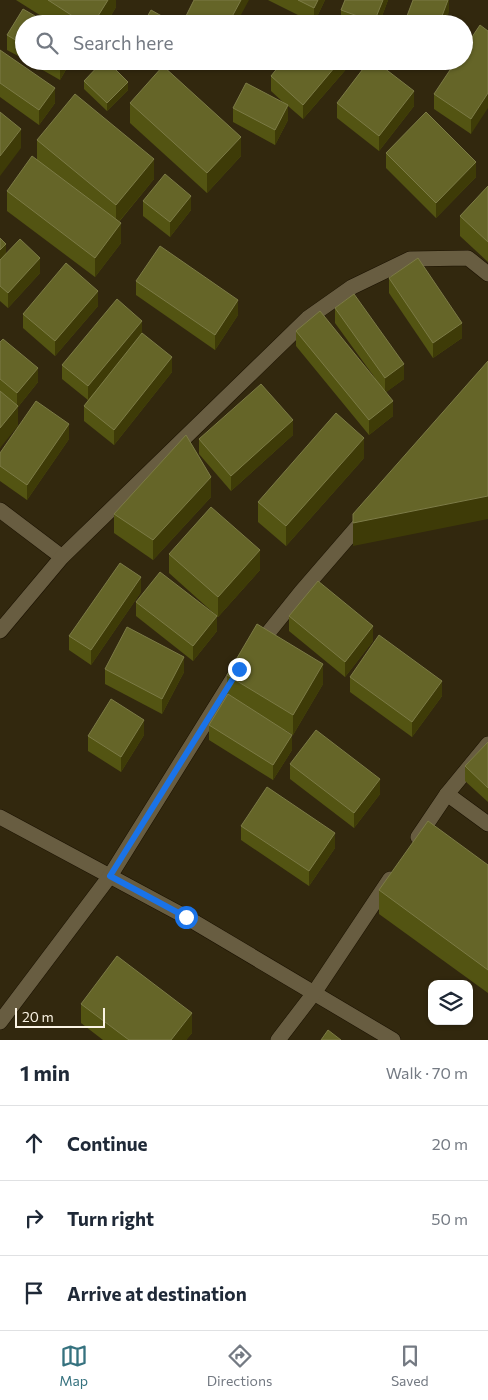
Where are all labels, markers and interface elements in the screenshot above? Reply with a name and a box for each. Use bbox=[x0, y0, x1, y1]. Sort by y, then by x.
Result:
search box bbox=[15, 15, 473, 70]
icon: search bbox=[33, 29, 61, 57]
text: Search here bbox=[73, 31, 173, 54]
route end bbox=[228, 658, 251, 681]
route start bbox=[175, 906, 198, 929]
map controls bbox=[428, 980, 473, 1025]
button: layers bbox=[428, 980, 473, 1025]
scale bar bbox=[15, 1005, 105, 1028]
text: 20 m bbox=[22, 1008, 54, 1025]
text: 1 min bbox=[20, 1060, 70, 1085]
text: Walk · 70 m bbox=[386, 1063, 468, 1082]
icon: ahead bbox=[20, 1129, 48, 1157]
text: Continue bbox=[67, 1132, 147, 1155]
text: 20 m bbox=[432, 1134, 468, 1153]
icon: right bbox=[20, 1204, 48, 1232]
text: Turn right bbox=[67, 1207, 154, 1230]
text: 50 m bbox=[431, 1209, 468, 1228]
icon: arrive bbox=[20, 1279, 48, 1307]
text: Arrive at destination bbox=[67, 1282, 247, 1305]
tab: Map bbox=[59, 1342, 88, 1389]
tab: Directions bbox=[207, 1342, 272, 1389]
tab: Saved bbox=[391, 1342, 429, 1389]

